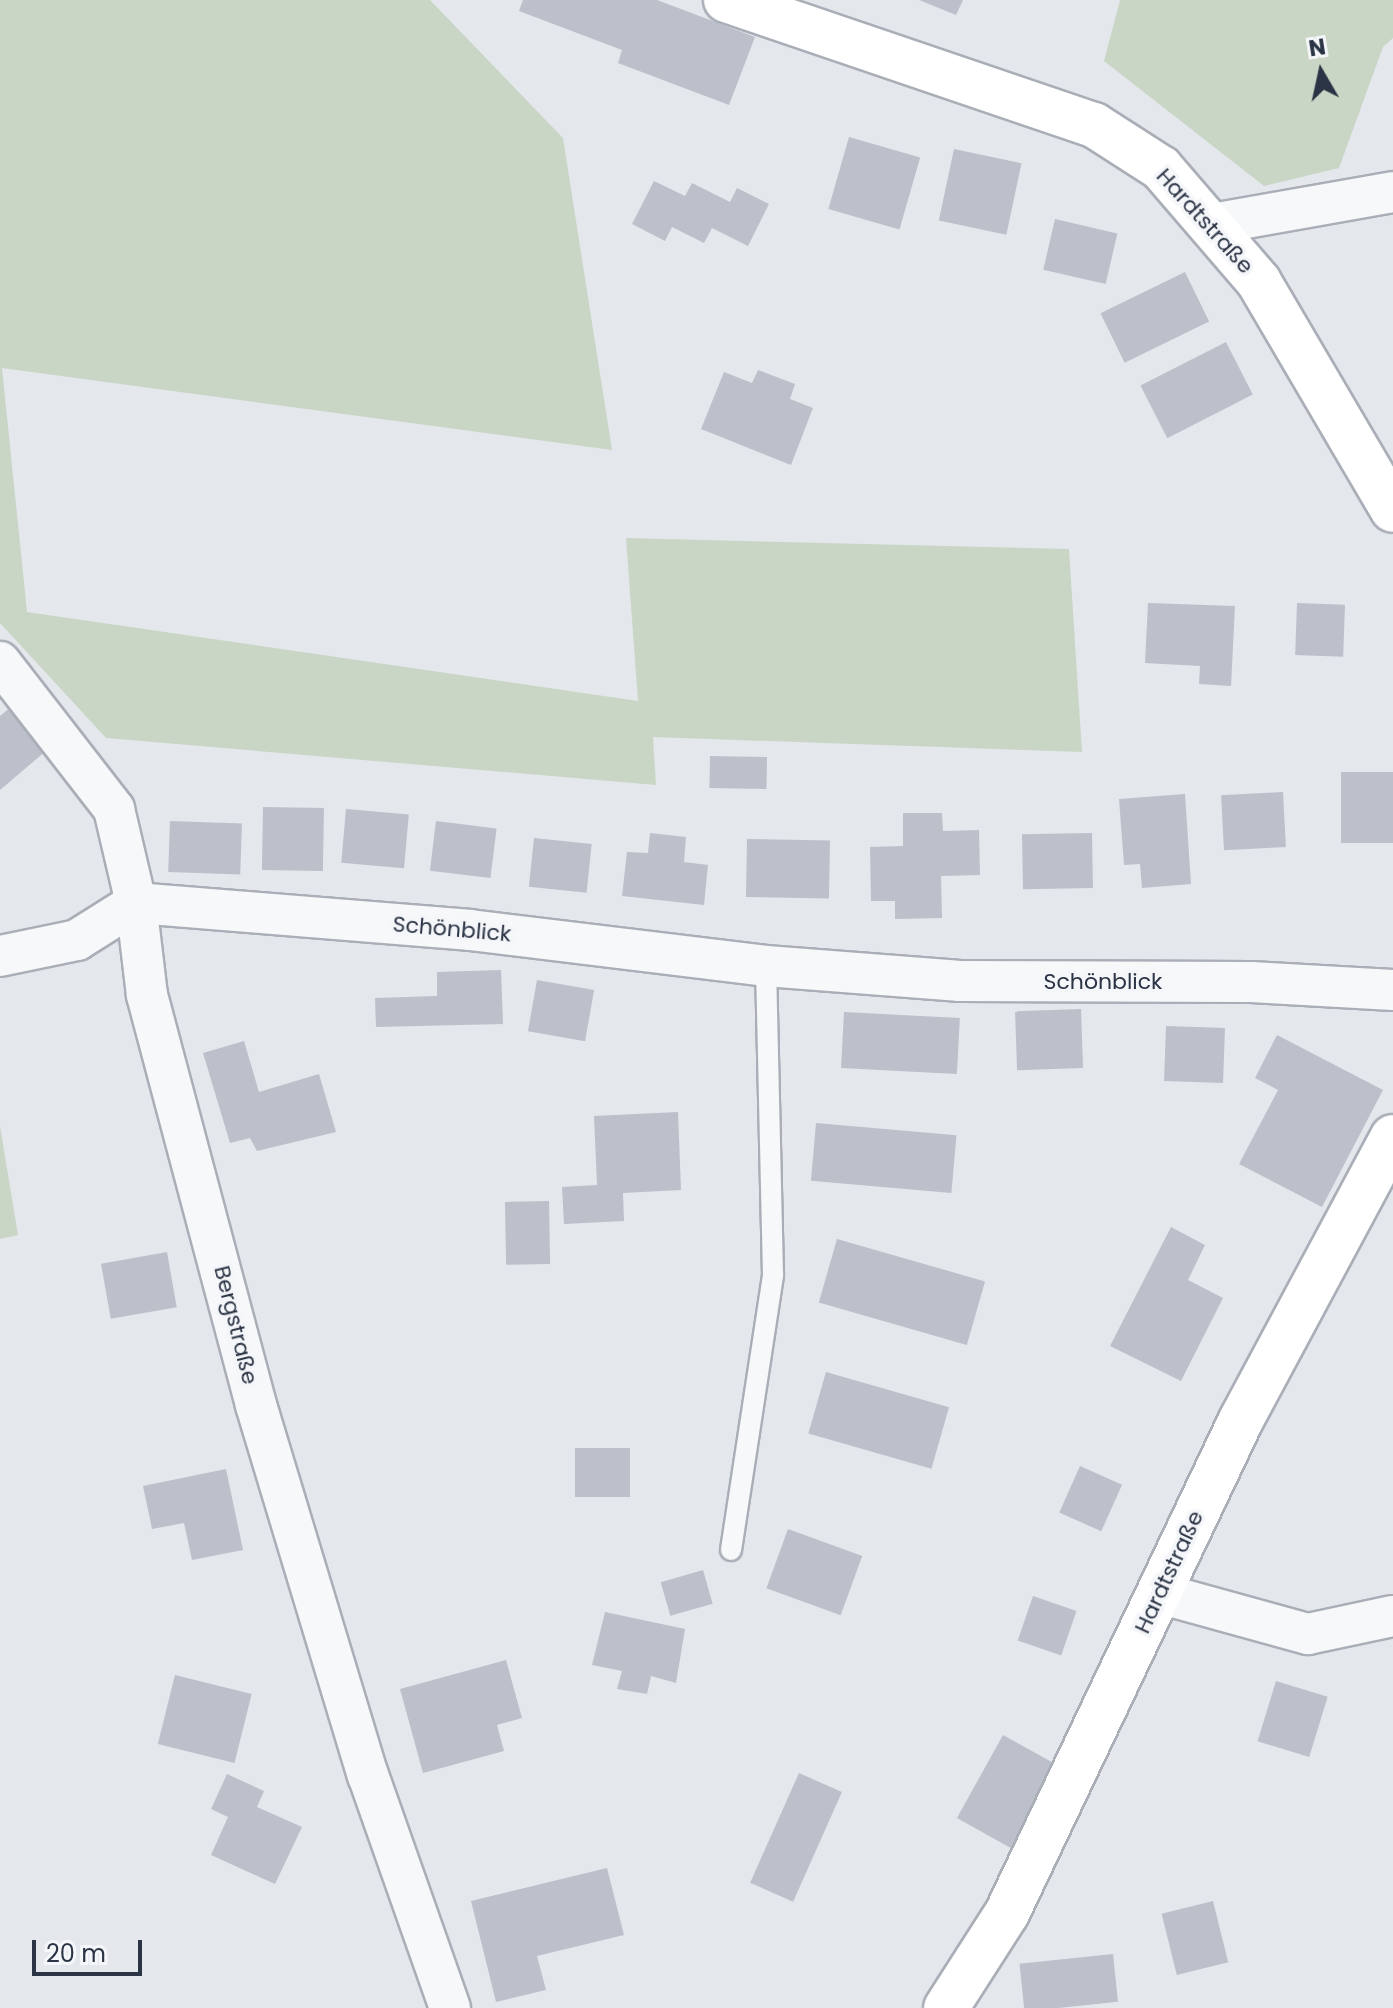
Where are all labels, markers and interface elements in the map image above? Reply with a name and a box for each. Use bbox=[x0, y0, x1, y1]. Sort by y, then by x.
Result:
text: N bbox=[1307, 31, 1328, 64]
north arrow bbox=[1281, 32, 1361, 112]
street label: Hardtstraße bbox=[1151, 163, 1259, 279]
street label: Schönblick bbox=[392, 911, 512, 947]
street label: Schönblick bbox=[1044, 969, 1162, 995]
street label: Bergstraße bbox=[209, 1263, 263, 1387]
street label: Hardtstraße bbox=[1129, 1506, 1209, 1638]
scale bar bbox=[36, 1924, 146, 1974]
text: 20 m bbox=[46, 1937, 106, 1970]

